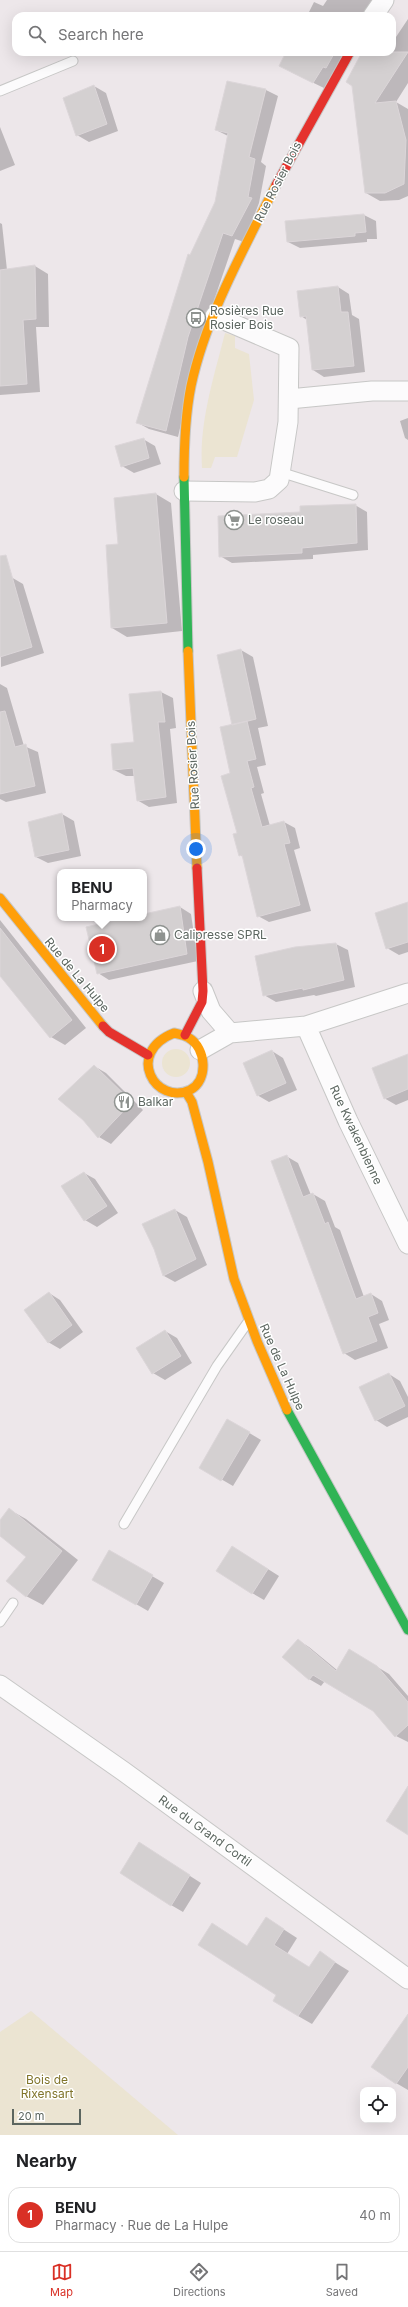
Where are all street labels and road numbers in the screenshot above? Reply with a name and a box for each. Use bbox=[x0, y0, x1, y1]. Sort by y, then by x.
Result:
street label: Rue Rosier Bois bbox=[251, 139, 304, 225]
street label: Rue Rosier Bois bbox=[183, 721, 202, 810]
street label: Rue de La Hulpe bbox=[42, 934, 113, 1015]
street label: Rue Kwakenbienne bbox=[327, 1083, 386, 1187]
street label: Rue de La Hulpe bbox=[257, 1321, 308, 1412]
street label: Rue du Grand Cortil bbox=[156, 1792, 255, 1869]

